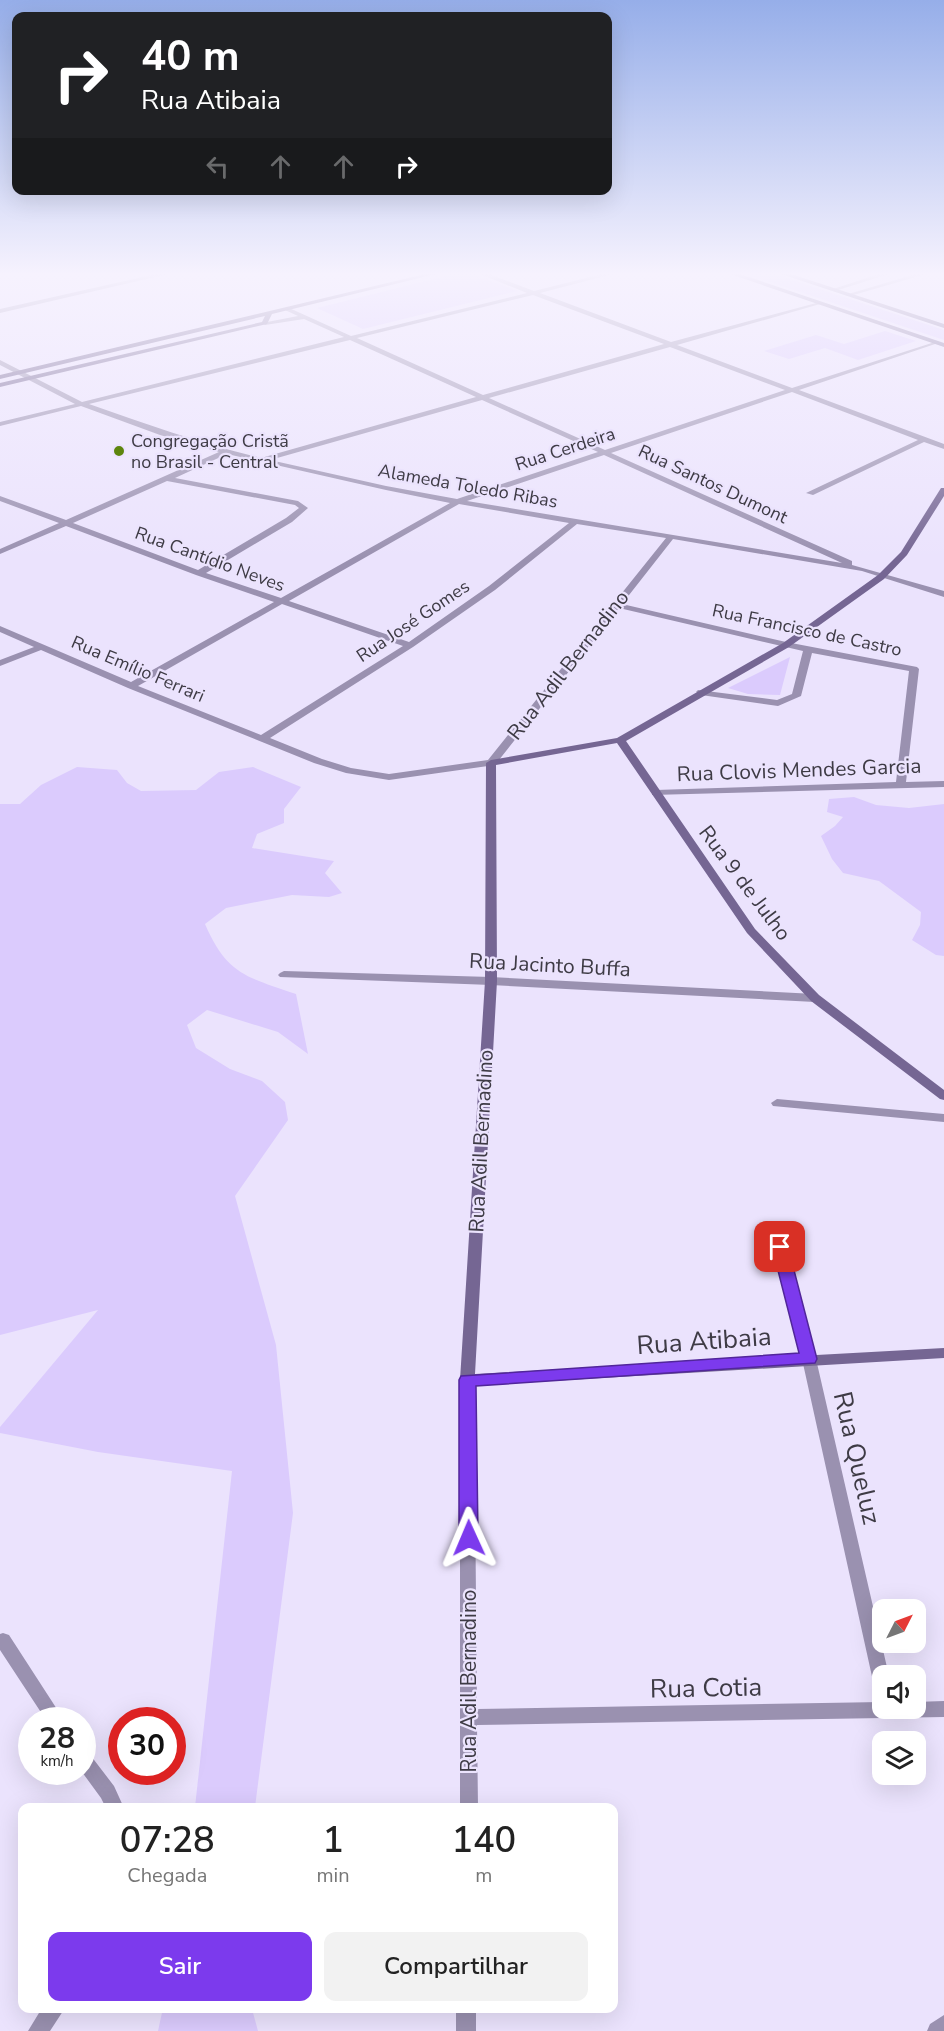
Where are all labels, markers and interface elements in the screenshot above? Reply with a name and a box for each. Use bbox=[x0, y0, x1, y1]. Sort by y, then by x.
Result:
text: 40 m bbox=[141, 28, 240, 85]
icon: right bbox=[42, 36, 120, 114]
text: Rua Atibaia bbox=[141, 82, 281, 119]
icon: left bbox=[201, 150, 234, 183]
icon: ahead bbox=[264, 150, 297, 183]
icon: ahead bbox=[327, 150, 360, 183]
icon: right bbox=[390, 150, 423, 183]
street label: Rua Cerdeira bbox=[512, 422, 618, 476]
place label: Congregação Cristã no Brasil - Central bbox=[131, 429, 289, 474]
street label: Rua Santos Dumont bbox=[634, 439, 792, 529]
marker: Congregação Cristã no Brasil - Central bbox=[112, 444, 126, 458]
street label: Alameda Toledo Ribas bbox=[376, 458, 560, 514]
street label: Rua Cantídio Neves bbox=[132, 521, 288, 597]
street label: Rua José Gomes bbox=[352, 574, 474, 668]
street label: Rua Adil Bernadino bbox=[501, 584, 635, 746]
street label: Rua Francisco de Castro bbox=[710, 598, 904, 662]
street label: Rua Emílio Ferrari bbox=[68, 630, 208, 708]
street label: Rua Clovis Mendes Garcia bbox=[676, 752, 922, 788]
street label: Rua 9 de Julho bbox=[692, 820, 798, 946]
street label: Rua Jacinto Buffa bbox=[468, 947, 632, 983]
street label: Rua Adil Bernadino bbox=[462, 1049, 500, 1233]
pin bbox=[754, 1221, 805, 1272]
icon: arrive bbox=[763, 1230, 796, 1263]
street label: Rua Atibaia bbox=[635, 1319, 773, 1363]
street label: Rua Queluz bbox=[825, 1388, 889, 1528]
position arrow bbox=[437, 1506, 501, 1570]
street label: Rua Adil Bernadino bbox=[455, 1590, 483, 1772]
north arrow bbox=[872, 1599, 926, 1653]
map controls bbox=[872, 1599, 926, 1785]
button: sound bbox=[872, 1665, 926, 1719]
street label: Rua Cotia bbox=[650, 1670, 762, 1706]
speed limit sign: 30 bbox=[108, 1707, 186, 1785]
text: 28 bbox=[39, 1718, 75, 1759]
button: layers bbox=[872, 1731, 926, 1785]
text: km/h bbox=[40, 1751, 74, 1771]
text: 07:28 bbox=[120, 1816, 215, 1865]
text: 1 bbox=[322, 1816, 344, 1865]
text: 140 bbox=[451, 1816, 516, 1865]
text: Chegada bbox=[127, 1862, 207, 1889]
text: min bbox=[317, 1862, 350, 1889]
text: m bbox=[475, 1862, 492, 1889]
button: Sair bbox=[48, 1932, 312, 2001]
button: Compartilhar bbox=[324, 1932, 588, 2001]

